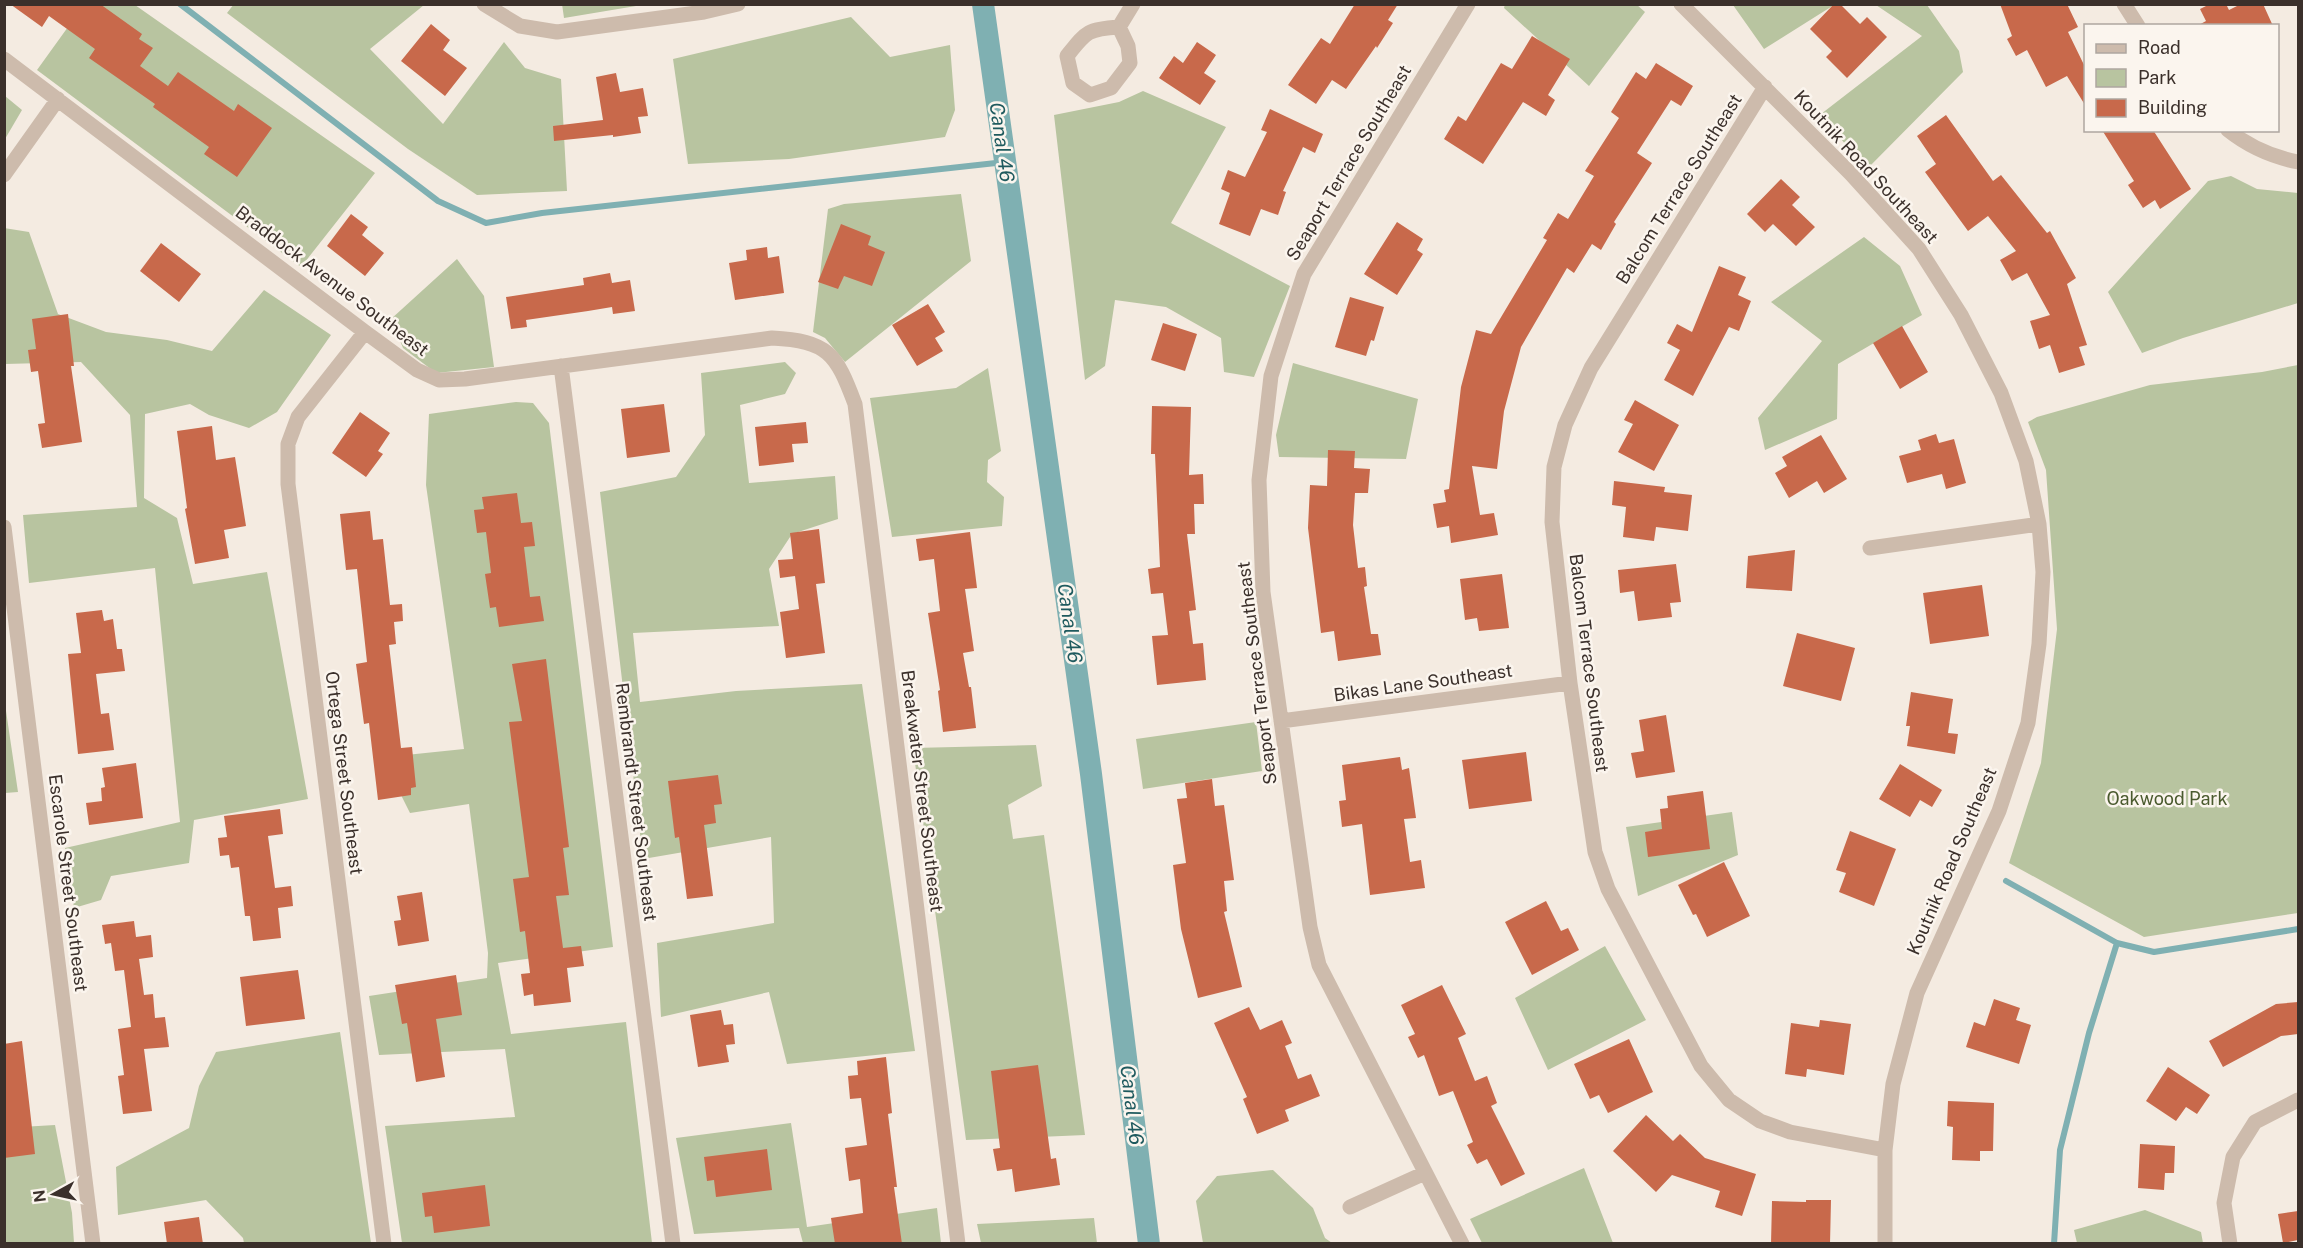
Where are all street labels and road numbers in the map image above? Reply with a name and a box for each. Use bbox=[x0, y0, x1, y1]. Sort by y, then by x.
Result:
street label: Seaport Terrace Southeast bbox=[1282, 61, 1415, 264]
street label: Koutnik Road Southeast bbox=[1790, 86, 1943, 248]
street label: Balcom Terrace Southeast bbox=[1611, 90, 1746, 288]
street label: Braddock Avenue Southeast bbox=[232, 201, 433, 360]
street label: Balcom Terrace Southeast bbox=[1566, 552, 1613, 774]
street label: Seaport Terrace Southeast bbox=[1232, 560, 1281, 786]
street label: Bikas Lane Southeast bbox=[1332, 660, 1514, 705]
street label: Breakwater Street Southeast bbox=[897, 669, 948, 913]
street label: Ortega Street Southeast bbox=[322, 670, 367, 876]
street label: Rembrandt Street Southeast bbox=[611, 681, 662, 923]
street label: Koutnik Road Southeast bbox=[1902, 764, 2001, 958]
street label: Escarole Street Southeast bbox=[45, 773, 92, 993]

